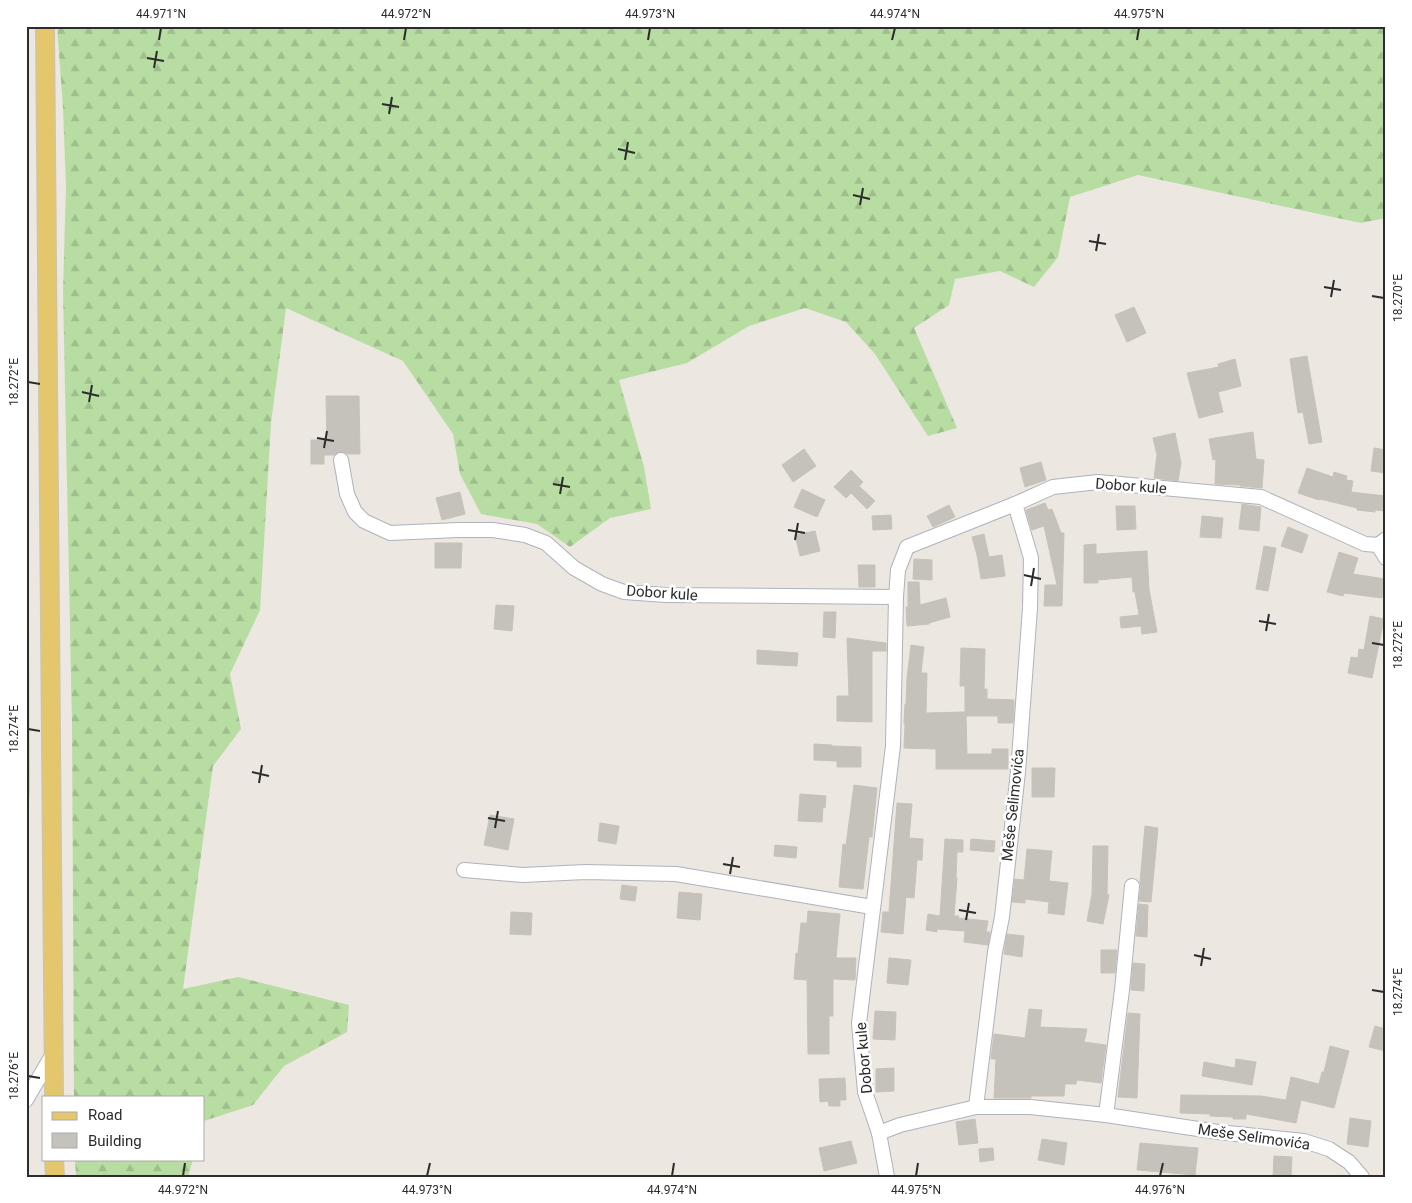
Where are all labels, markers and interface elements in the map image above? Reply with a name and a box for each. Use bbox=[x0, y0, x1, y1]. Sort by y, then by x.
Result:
text: 44.971°N bbox=[136, 7, 186, 21]
text: 44.972°N bbox=[381, 7, 431, 21]
text: 44.973°N bbox=[625, 7, 675, 21]
text: 44.974°N bbox=[870, 7, 920, 21]
text: 44.975°N bbox=[1114, 7, 1164, 21]
text: 18.270°E bbox=[1391, 274, 1405, 322]
text: 18.272°E bbox=[7, 358, 21, 406]
street label: Dobor kule bbox=[1095, 475, 1167, 497]
street label: Dobor kule bbox=[626, 582, 698, 604]
text: 18.272°E bbox=[1391, 621, 1405, 669]
text: 18.274°E bbox=[7, 705, 21, 753]
street label: Meše Selimovića bbox=[998, 748, 1028, 862]
text: 18.274°E bbox=[1391, 968, 1405, 1016]
street label: Dobor kule bbox=[852, 1021, 876, 1094]
text: 18.276°E bbox=[7, 1052, 21, 1100]
legend bbox=[42, 1096, 205, 1160]
text: Road bbox=[88, 1106, 122, 1124]
street label: Meše Selimovića bbox=[1197, 1120, 1311, 1154]
text: Building bbox=[88, 1132, 142, 1150]
text: 44.972°N bbox=[158, 1183, 208, 1197]
text: 44.973°N bbox=[402, 1183, 452, 1197]
text: 44.974°N bbox=[647, 1183, 697, 1197]
text: 44.975°N bbox=[891, 1183, 941, 1197]
text: 44.976°N bbox=[1135, 1183, 1185, 1197]

